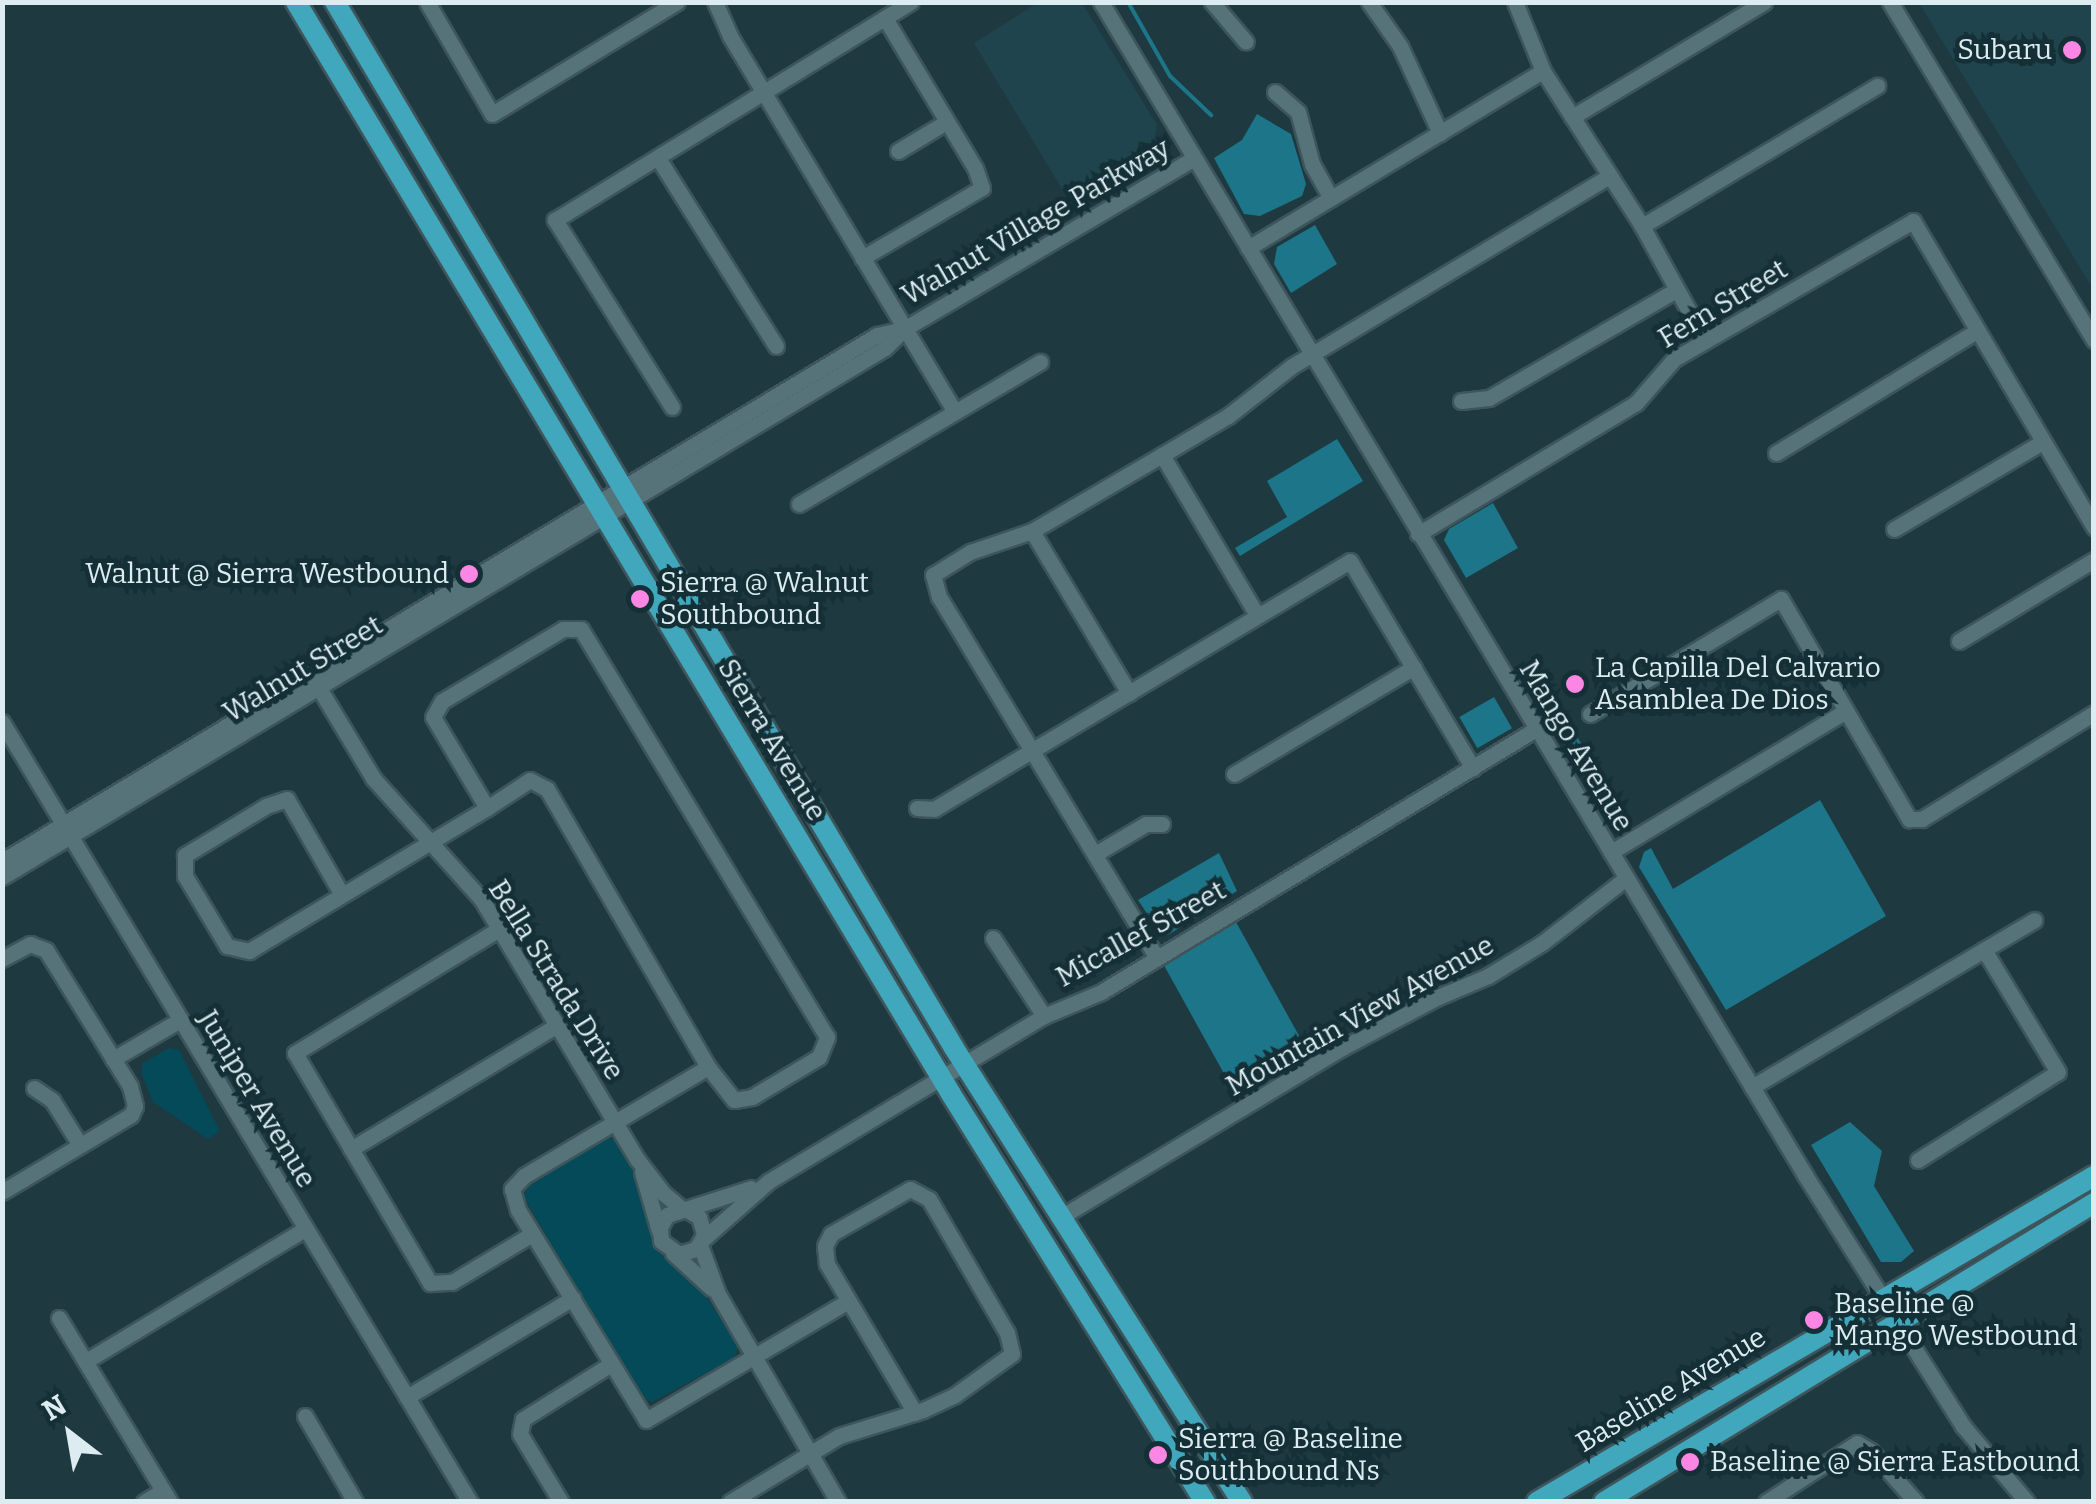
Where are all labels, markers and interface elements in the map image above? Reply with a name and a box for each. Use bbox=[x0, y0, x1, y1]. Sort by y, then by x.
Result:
place label: Subaru bbox=[1957, 33, 2052, 67]
marker: Subaru bbox=[2061, 39, 2083, 61]
street label: Walnut Village Parkway bbox=[896, 131, 1176, 313]
street label: Fern Street bbox=[1653, 252, 1793, 356]
place label: Walnut @ Sierra Westbound bbox=[85, 557, 449, 591]
marker: Walnut @ Sierra Westbound bbox=[458, 563, 480, 585]
place label: Sierra @ Walnut Southbound bbox=[660, 566, 869, 632]
marker: Sierra @ Walnut Southbound bbox=[629, 588, 651, 610]
street label: Walnut Street bbox=[217, 608, 389, 730]
place label: La Capilla Del Calvario Asamblea De Dios bbox=[1595, 651, 1881, 717]
street label: Sierra Avenue bbox=[711, 653, 833, 827]
street label: Mango Avenue bbox=[1512, 655, 1640, 837]
marker: La Capilla Del Calvario Asamblea De Dios bbox=[1564, 673, 1586, 695]
street label: Bella Strada Drive bbox=[481, 874, 631, 1086]
street label: Micallef Street bbox=[1051, 874, 1231, 994]
street label: Mountain View Avenue bbox=[1221, 929, 1499, 1103]
street label: Juniper Avenue bbox=[191, 1004, 323, 1194]
place label: Baseline @ Mango Westbound bbox=[1834, 1287, 2078, 1353]
marker: Baseline @ Mango Westbound bbox=[1803, 1309, 1825, 1331]
street label: Baseline Avenue bbox=[1570, 1320, 1772, 1460]
north arrow bbox=[20, 1384, 120, 1484]
text: N bbox=[37, 1388, 72, 1428]
place label: Sierra @ Baseline Southbound Ns bbox=[1178, 1422, 1403, 1488]
marker: Sierra @ Baseline Southbound Ns bbox=[1147, 1444, 1169, 1466]
place label: Baseline @ Sierra Eastbound bbox=[1710, 1445, 2080, 1479]
marker: Baseline @ Sierra Eastbound bbox=[1679, 1451, 1701, 1473]

